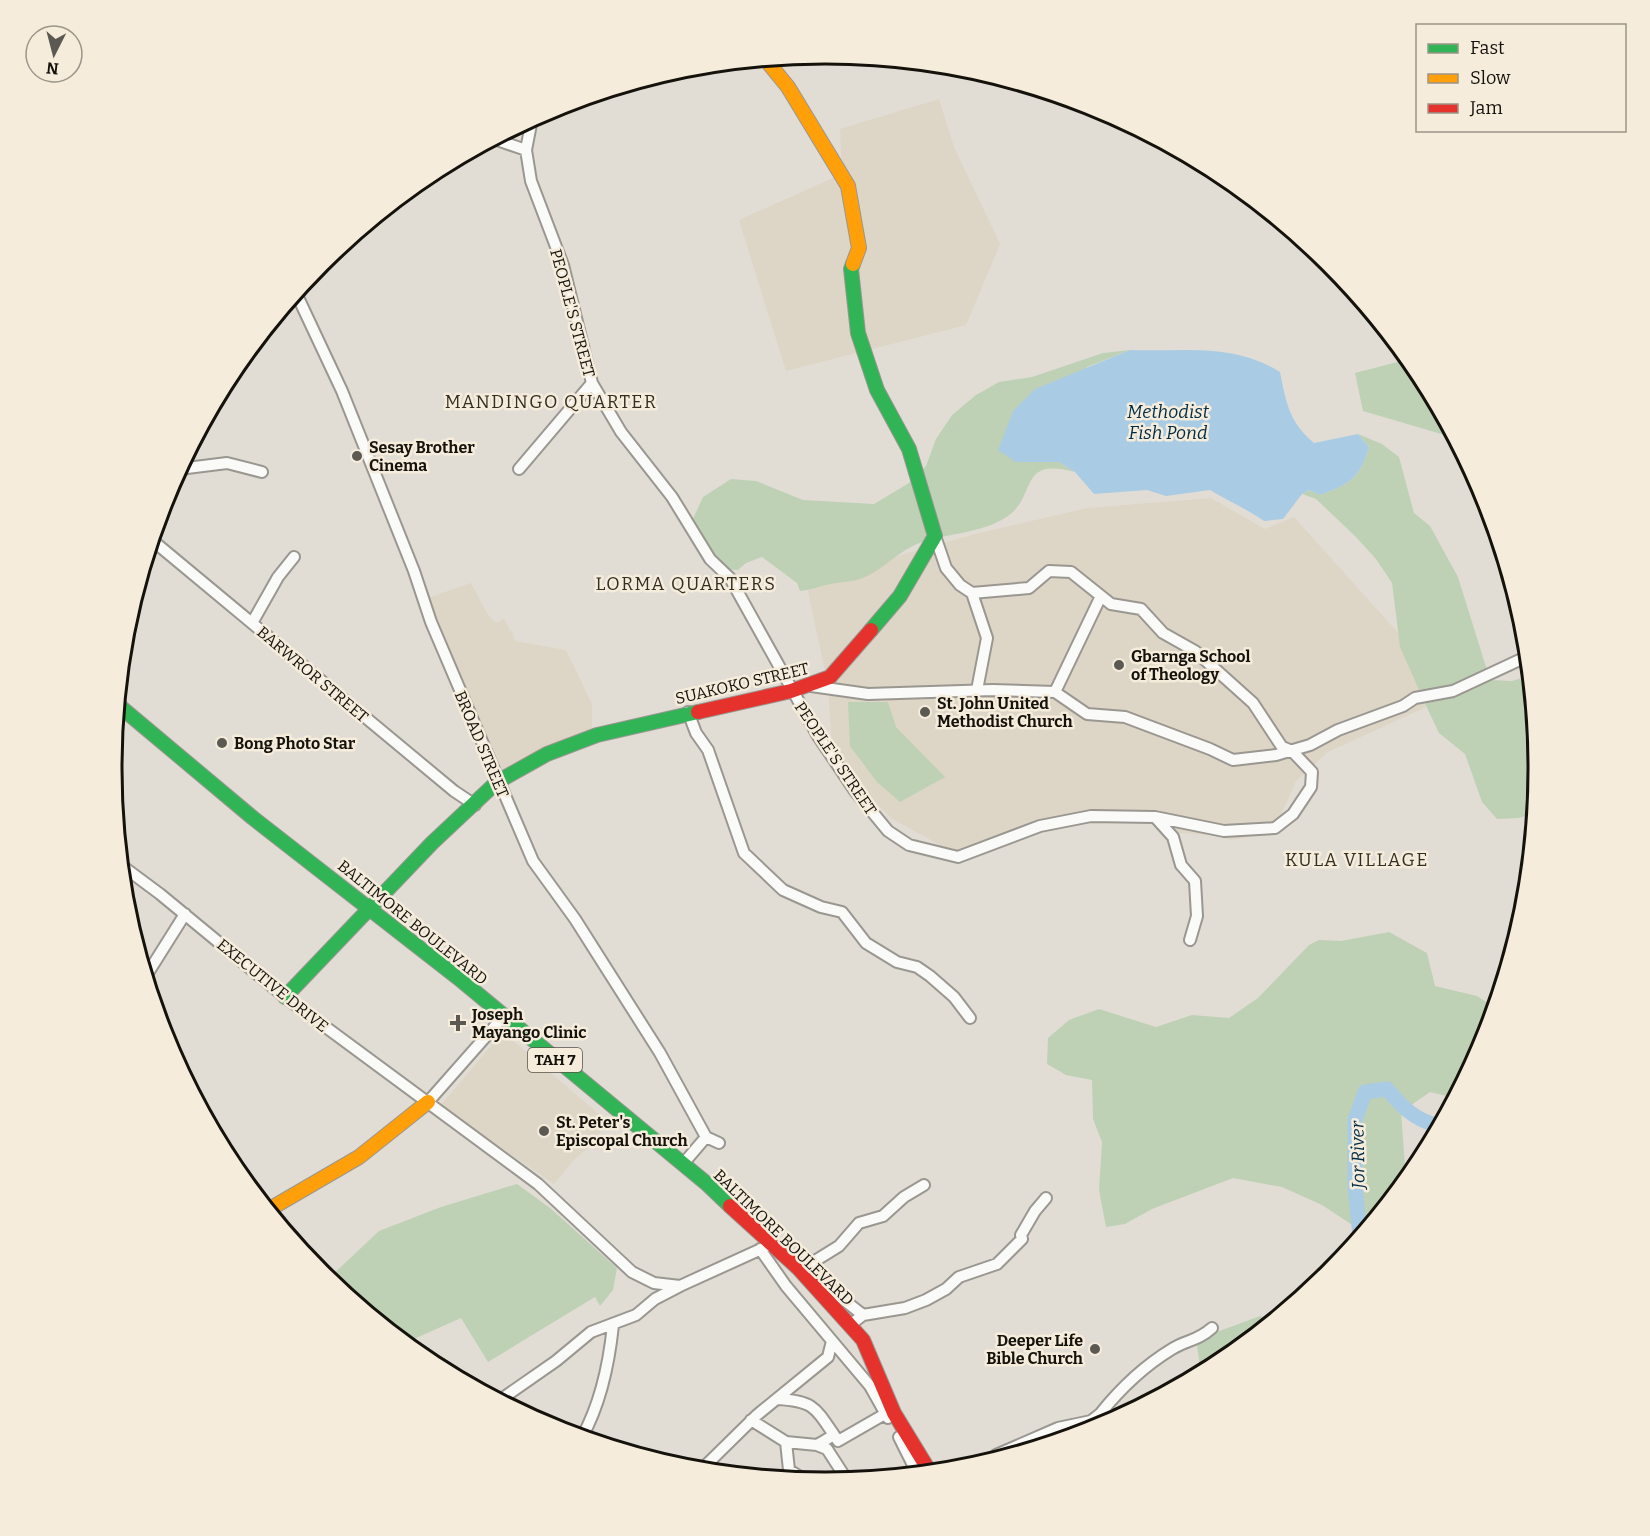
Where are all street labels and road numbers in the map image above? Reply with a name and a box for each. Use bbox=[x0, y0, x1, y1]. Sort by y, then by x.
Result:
street label: PEOPLE'S STREET bbox=[546, 247, 599, 379]
street label: BARWROR STREET bbox=[253, 622, 372, 726]
street label: SUAKOKO STREET bbox=[673, 659, 811, 708]
street label: BROAD STREET bbox=[450, 688, 513, 801]
street label: PEOPLE'S STREET bbox=[791, 698, 880, 818]
street label: BALTIMORE BOULEVARD bbox=[334, 856, 491, 989]
street label: EXECUTIVE DRIVE bbox=[213, 935, 332, 1036]
road number: TAH 7 bbox=[528, 1048, 582, 1072]
street label: BALTIMORE BOULEVARD bbox=[710, 1165, 858, 1309]

